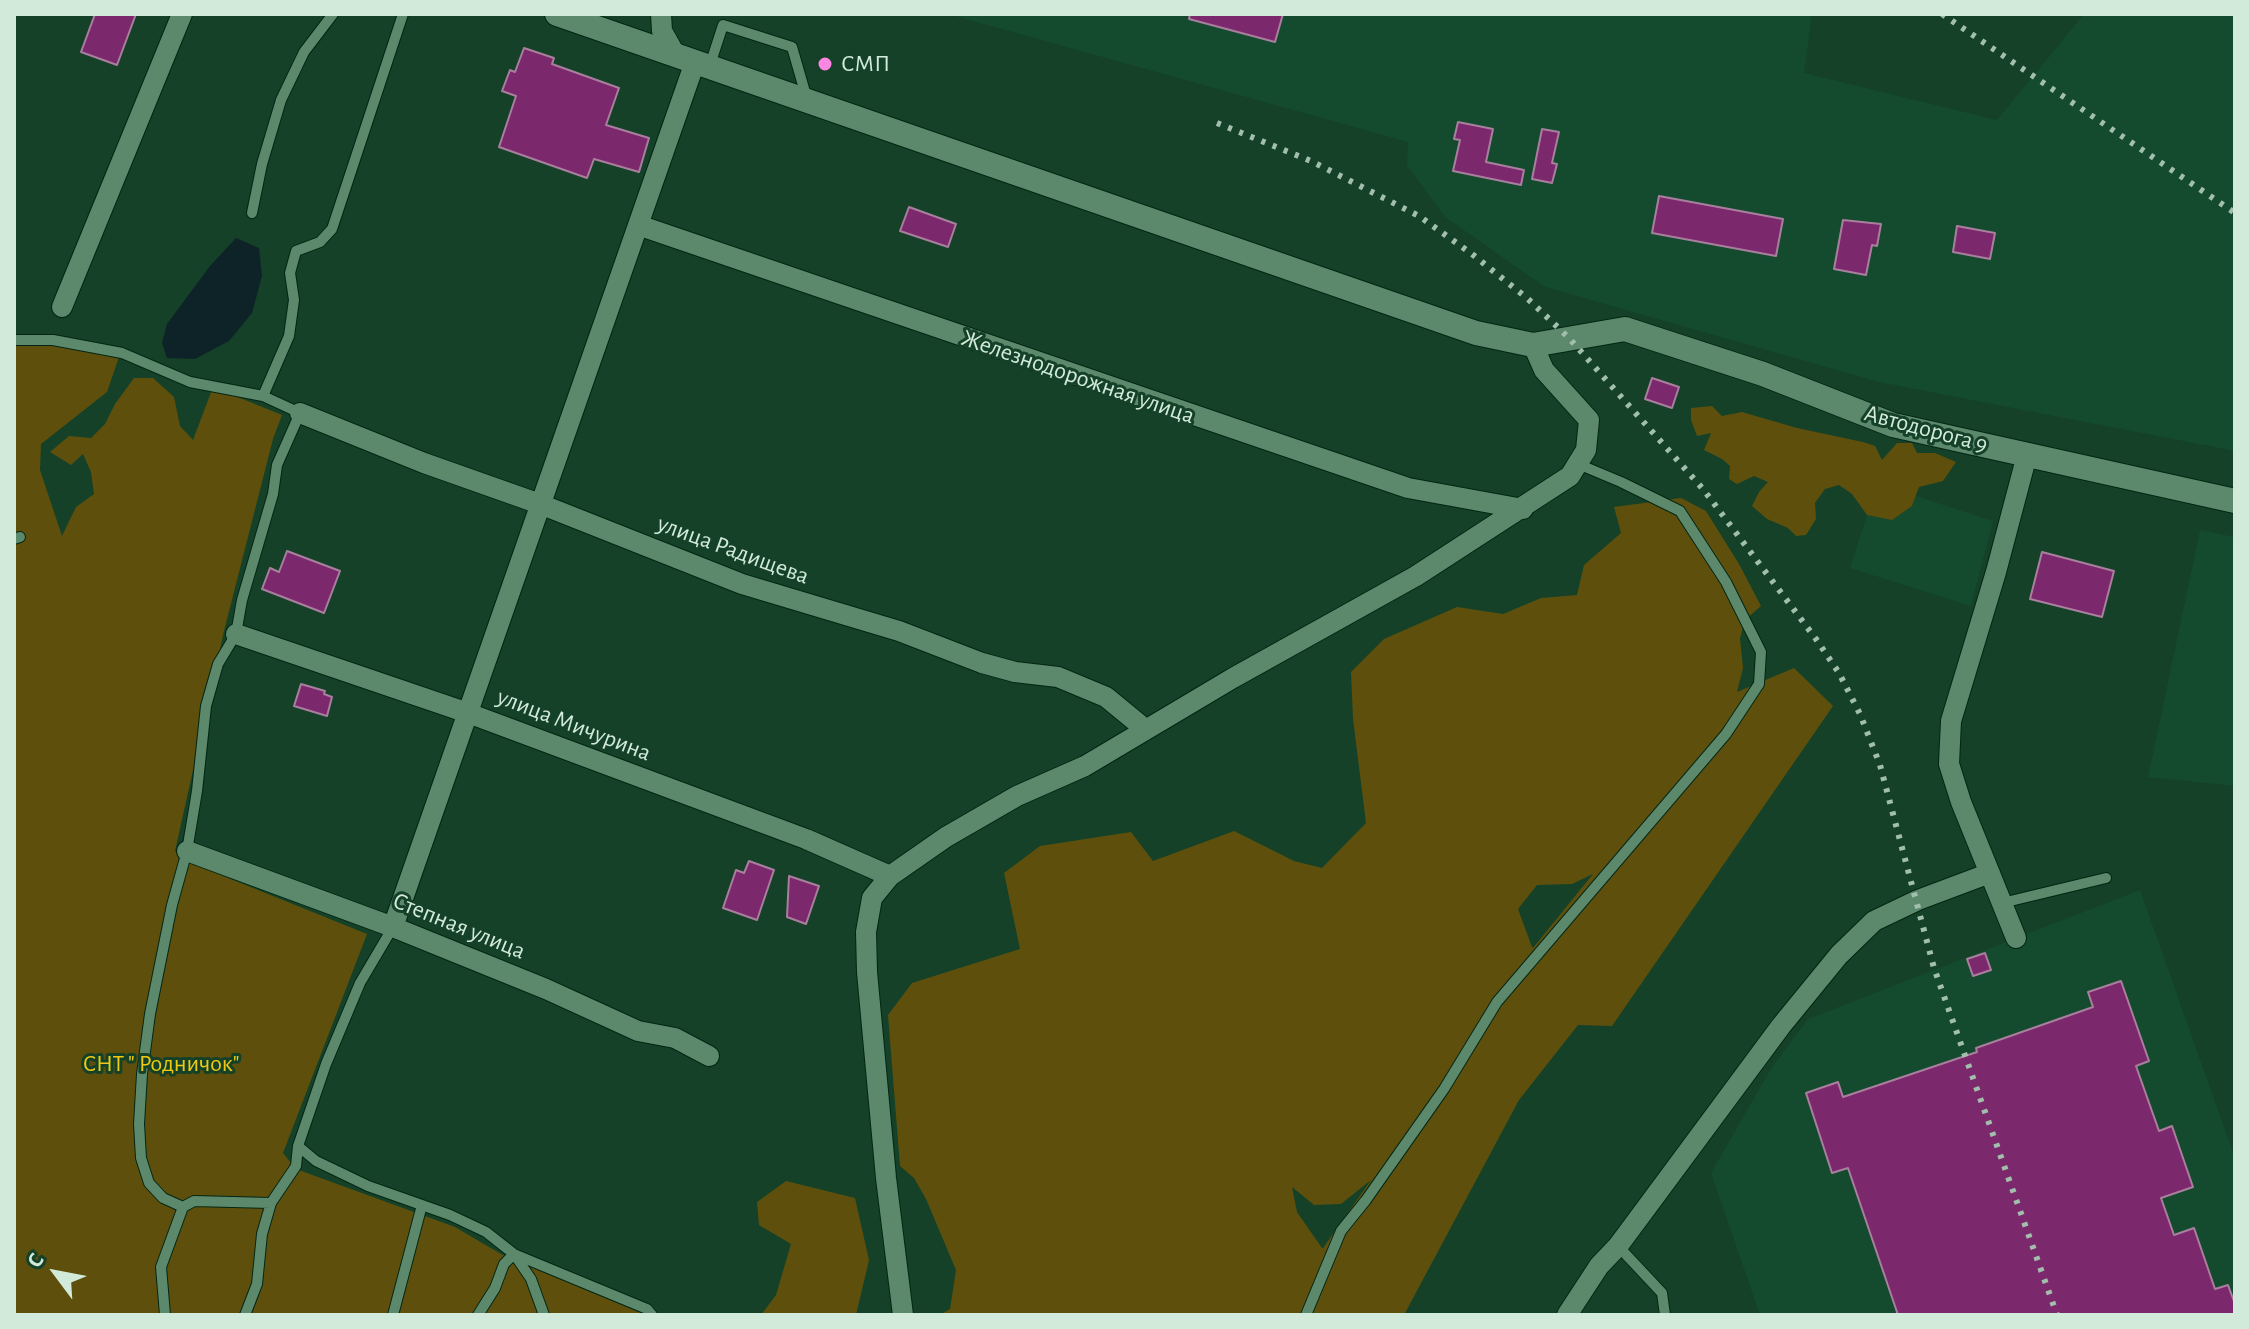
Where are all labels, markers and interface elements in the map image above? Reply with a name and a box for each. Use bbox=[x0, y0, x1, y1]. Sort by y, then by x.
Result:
place label: СМП bbox=[841, 50, 890, 78]
marker: СМП bbox=[816, 55, 834, 73]
street label: Железнодорожная улица bbox=[958, 324, 1198, 430]
street label: Автодорога 9 bbox=[1861, 399, 1991, 459]
street label: улица Радищева bbox=[653, 509, 813, 591]
street label: улица Мичурина bbox=[493, 682, 655, 768]
street label: Степная улица bbox=[388, 886, 530, 966]
park label: СНТ " Родничок" bbox=[83, 1050, 239, 1078]
north arrow bbox=[16, 1233, 96, 1313]
text: С bbox=[23, 1249, 48, 1271]

